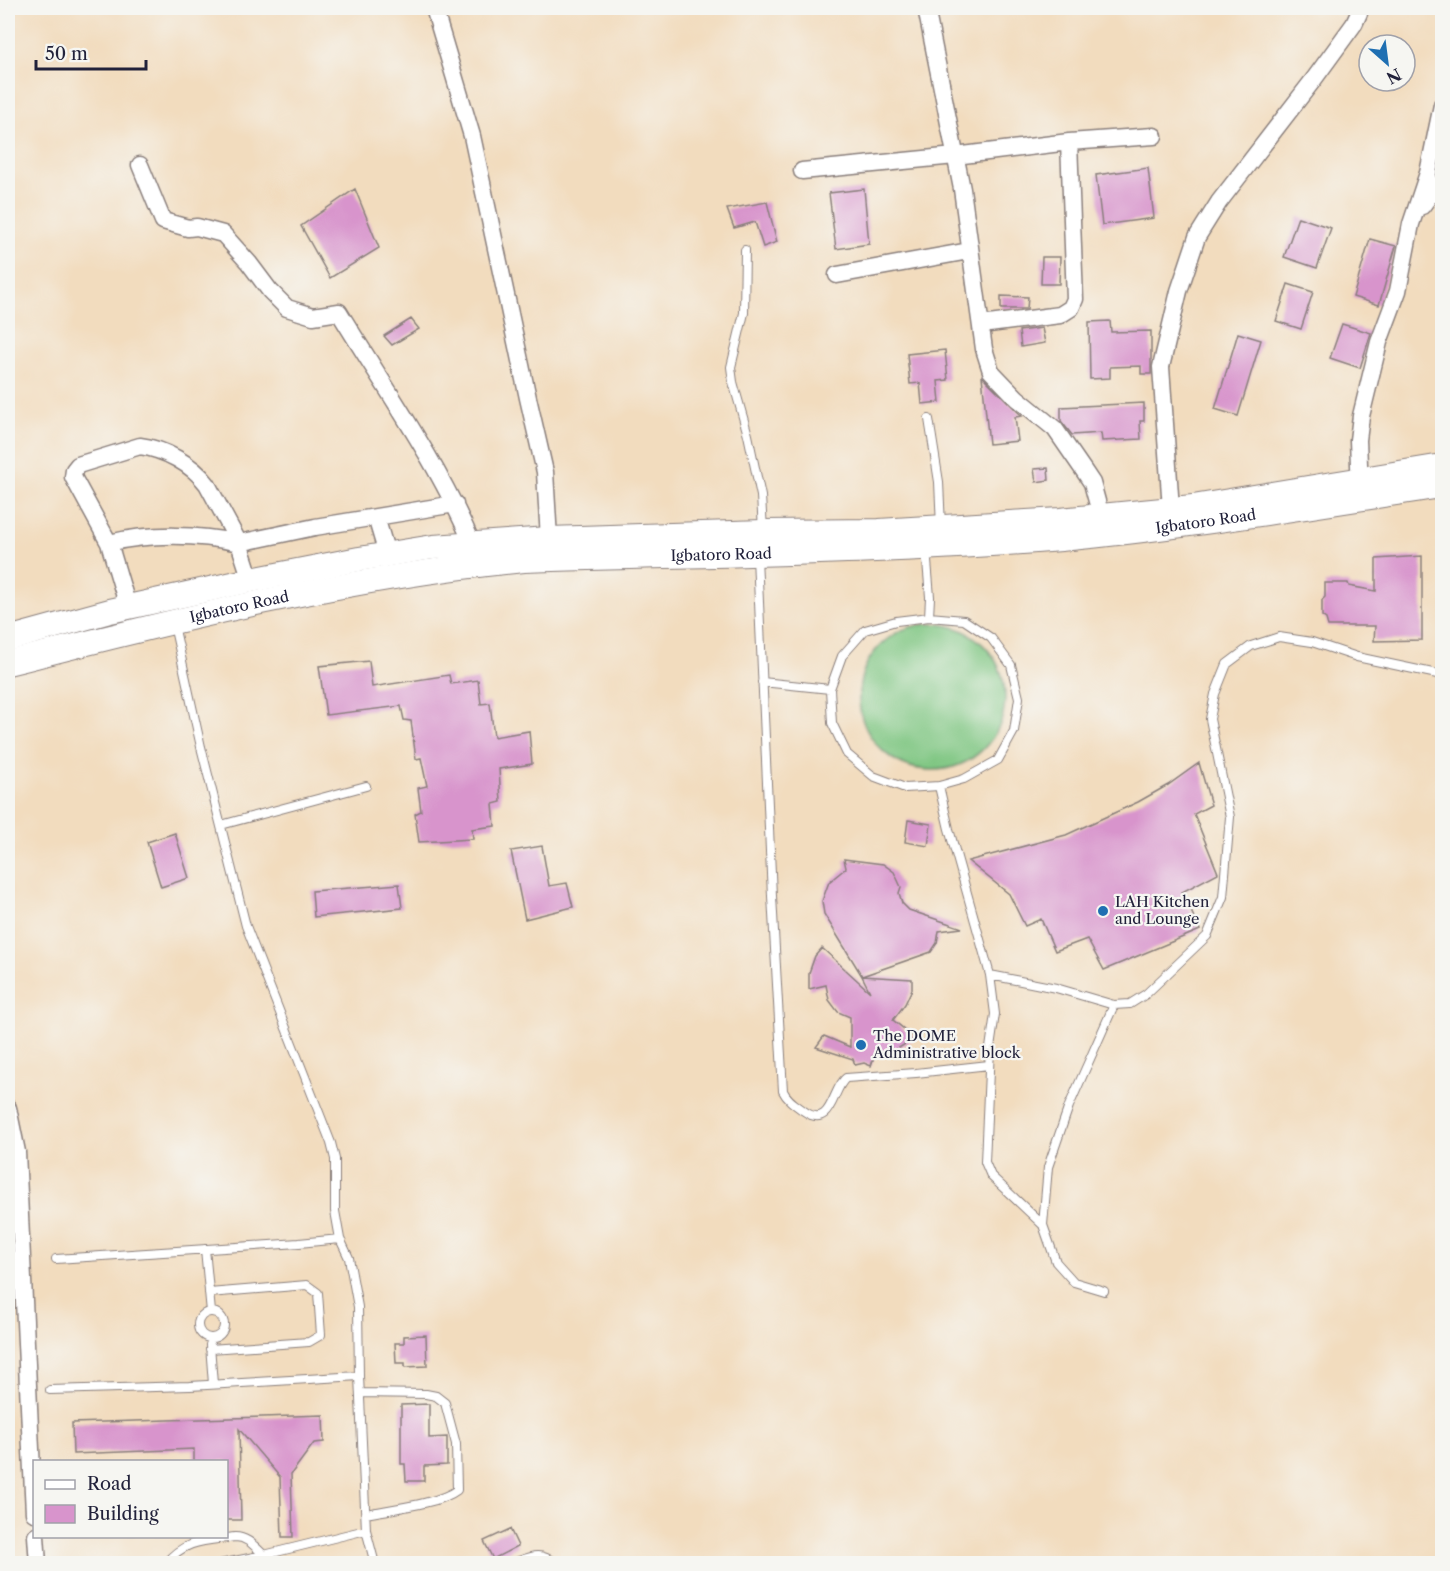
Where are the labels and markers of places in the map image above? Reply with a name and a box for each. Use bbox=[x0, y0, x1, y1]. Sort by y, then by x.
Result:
place label: LAH Kitchen and Lounge bbox=[1115, 892, 1210, 928]
marker: LAH Kitchen and Lounge bbox=[1096, 904, 1110, 918]
place label: The DOME Administrative block bbox=[872, 1026, 1022, 1062]
marker: The DOME Administrative block bbox=[854, 1038, 868, 1052]

